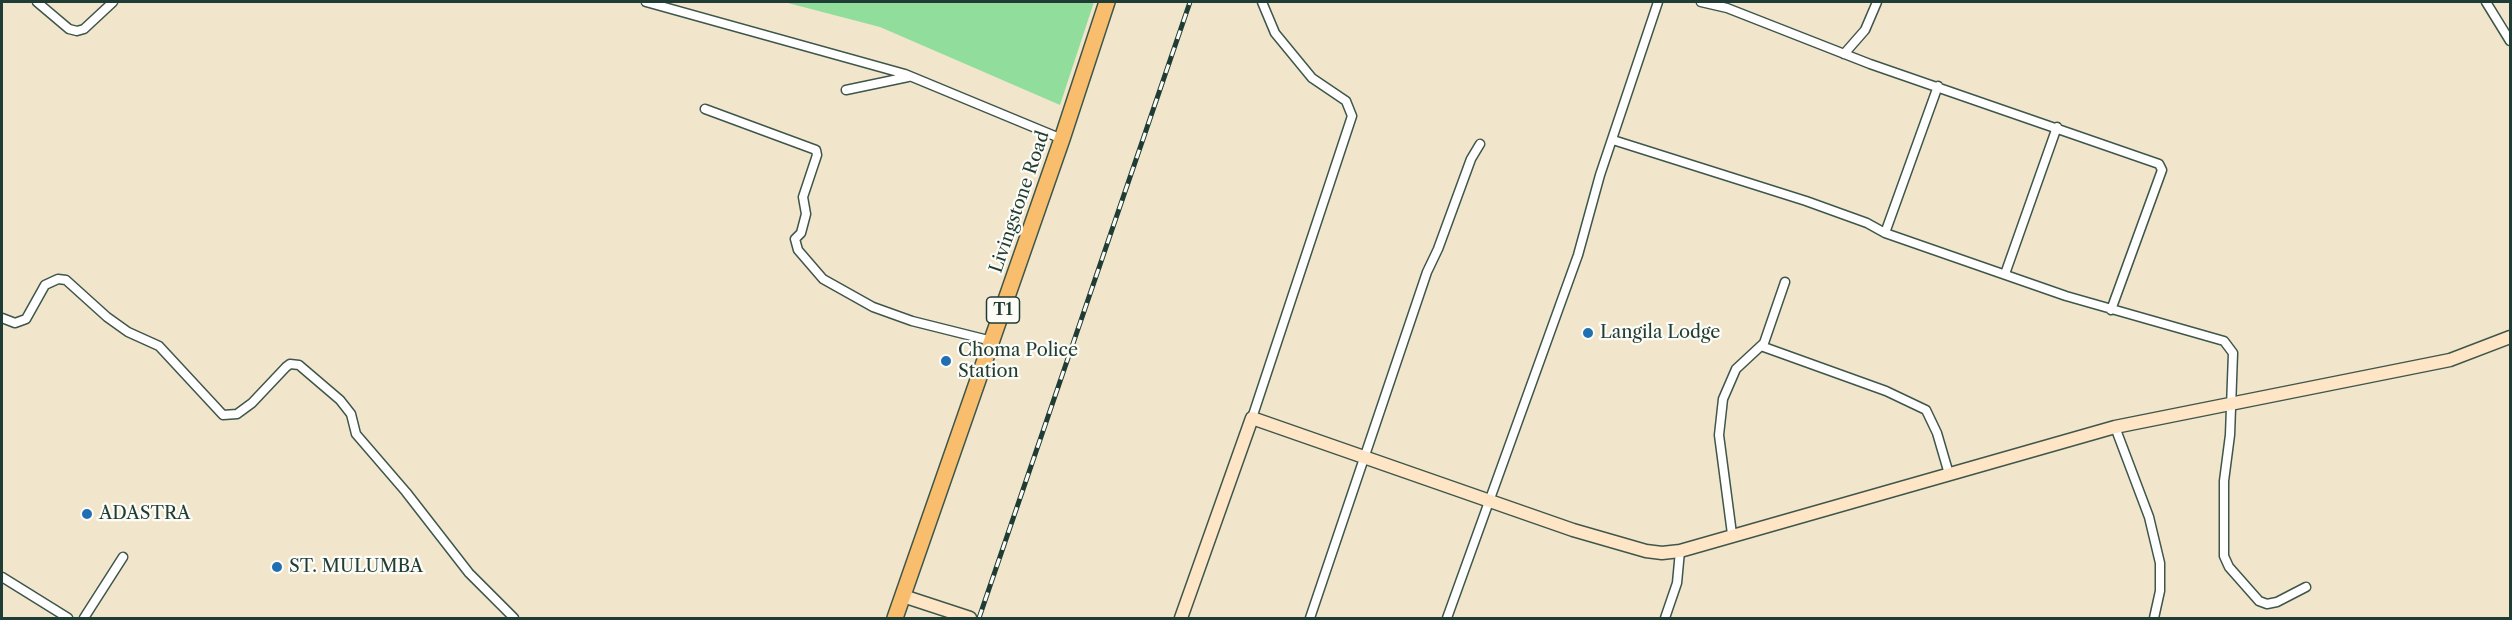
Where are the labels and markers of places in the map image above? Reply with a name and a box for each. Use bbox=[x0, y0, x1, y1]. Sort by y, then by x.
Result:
place label: Langila Lodge bbox=[1600, 322, 1720, 344]
marker: Langila Lodge bbox=[1581, 326, 1595, 340]
place label: Choma Police Station bbox=[958, 340, 1078, 382]
marker: Choma Police Station bbox=[939, 354, 953, 368]
place label: ADASTRA bbox=[99, 503, 190, 525]
marker: ADASTRA bbox=[80, 507, 94, 521]
place label: ST. MULUMBA bbox=[289, 556, 423, 578]
marker: ST. MULUMBA bbox=[270, 560, 284, 574]

